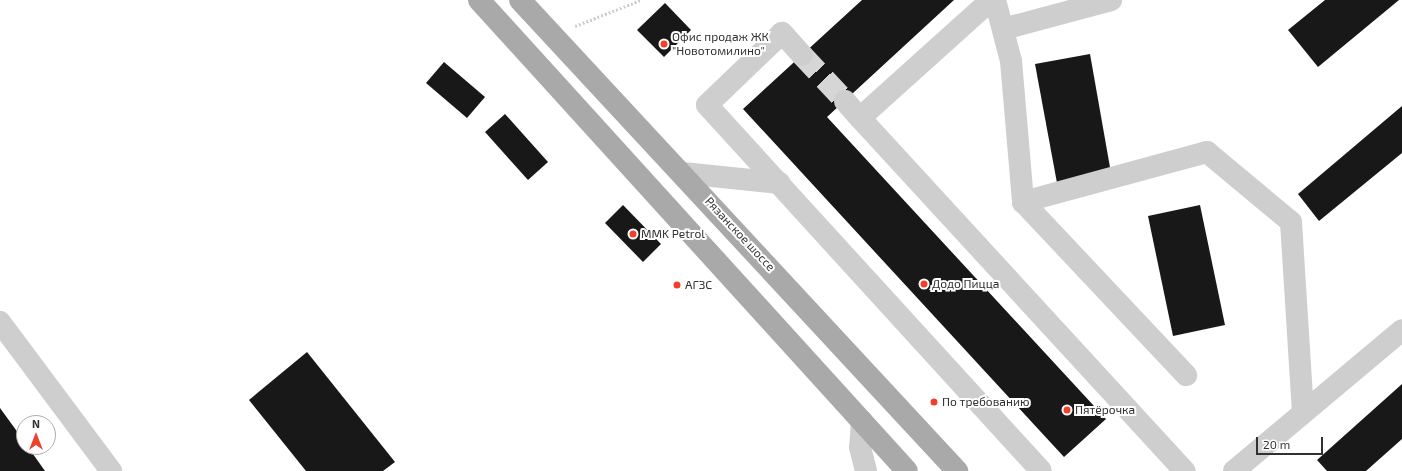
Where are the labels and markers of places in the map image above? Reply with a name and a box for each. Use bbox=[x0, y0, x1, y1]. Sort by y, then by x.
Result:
place label: Офис продаж ЖК "Новотомилино" bbox=[672, 30, 769, 58]
marker: Офис продаж ЖК "Новотомилино" bbox=[659, 39, 669, 49]
place label: MMK Petrol bbox=[641, 227, 705, 241]
marker: MMK Petrol bbox=[628, 229, 638, 239]
place label: Додо Пицца bbox=[932, 277, 999, 291]
place label: АГЗС bbox=[685, 278, 712, 292]
marker: Додо Пицца bbox=[919, 279, 929, 289]
marker: АГЗС bbox=[672, 280, 682, 290]
place label: По требованию bbox=[942, 395, 1029, 409]
marker: По требованию bbox=[929, 397, 939, 407]
place label: Пятёрочка bbox=[1075, 403, 1135, 417]
marker: Пятёрочка bbox=[1062, 405, 1072, 415]

